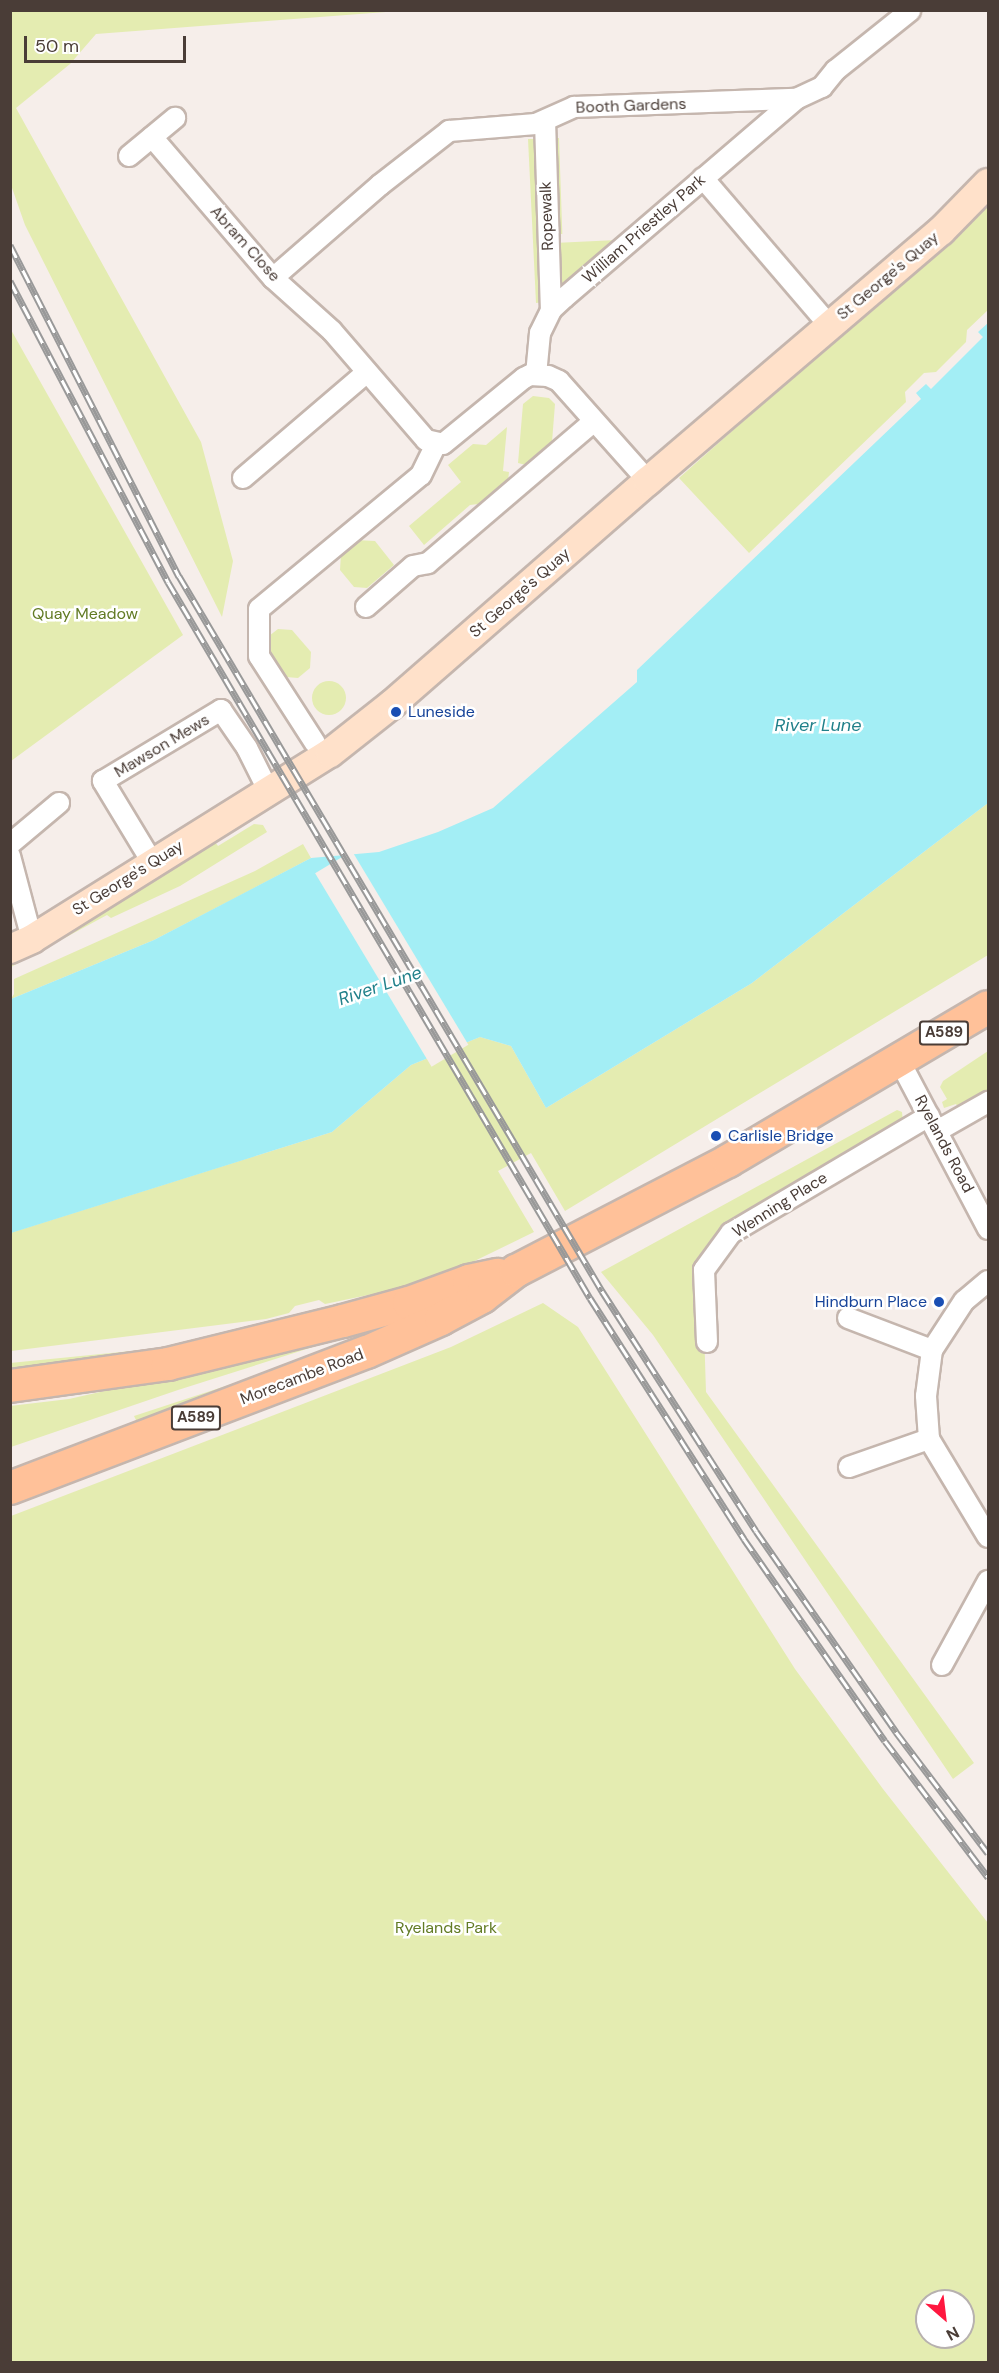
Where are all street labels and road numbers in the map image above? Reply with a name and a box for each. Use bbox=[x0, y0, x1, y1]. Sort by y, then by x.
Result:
street label: Booth Gardens bbox=[575, 94, 687, 118]
street label: William Priestley Park bbox=[579, 170, 709, 288]
street label: Ropewalk bbox=[536, 181, 558, 251]
street label: Abram Close bbox=[206, 202, 284, 286]
street label: St George's Quay bbox=[833, 228, 943, 324]
street label: St George's Quay bbox=[466, 544, 574, 642]
street label: Mawson Mews bbox=[111, 710, 213, 782]
street label: St George's Quay bbox=[69, 836, 187, 920]
road number: A589 bbox=[918, 1021, 970, 1045]
street label: Ryelands Road bbox=[910, 1092, 978, 1196]
street label: Wenning Place bbox=[729, 1168, 831, 1242]
street label: Morecambe Road bbox=[238, 1345, 366, 1409]
road number: A589 bbox=[170, 1406, 222, 1430]

